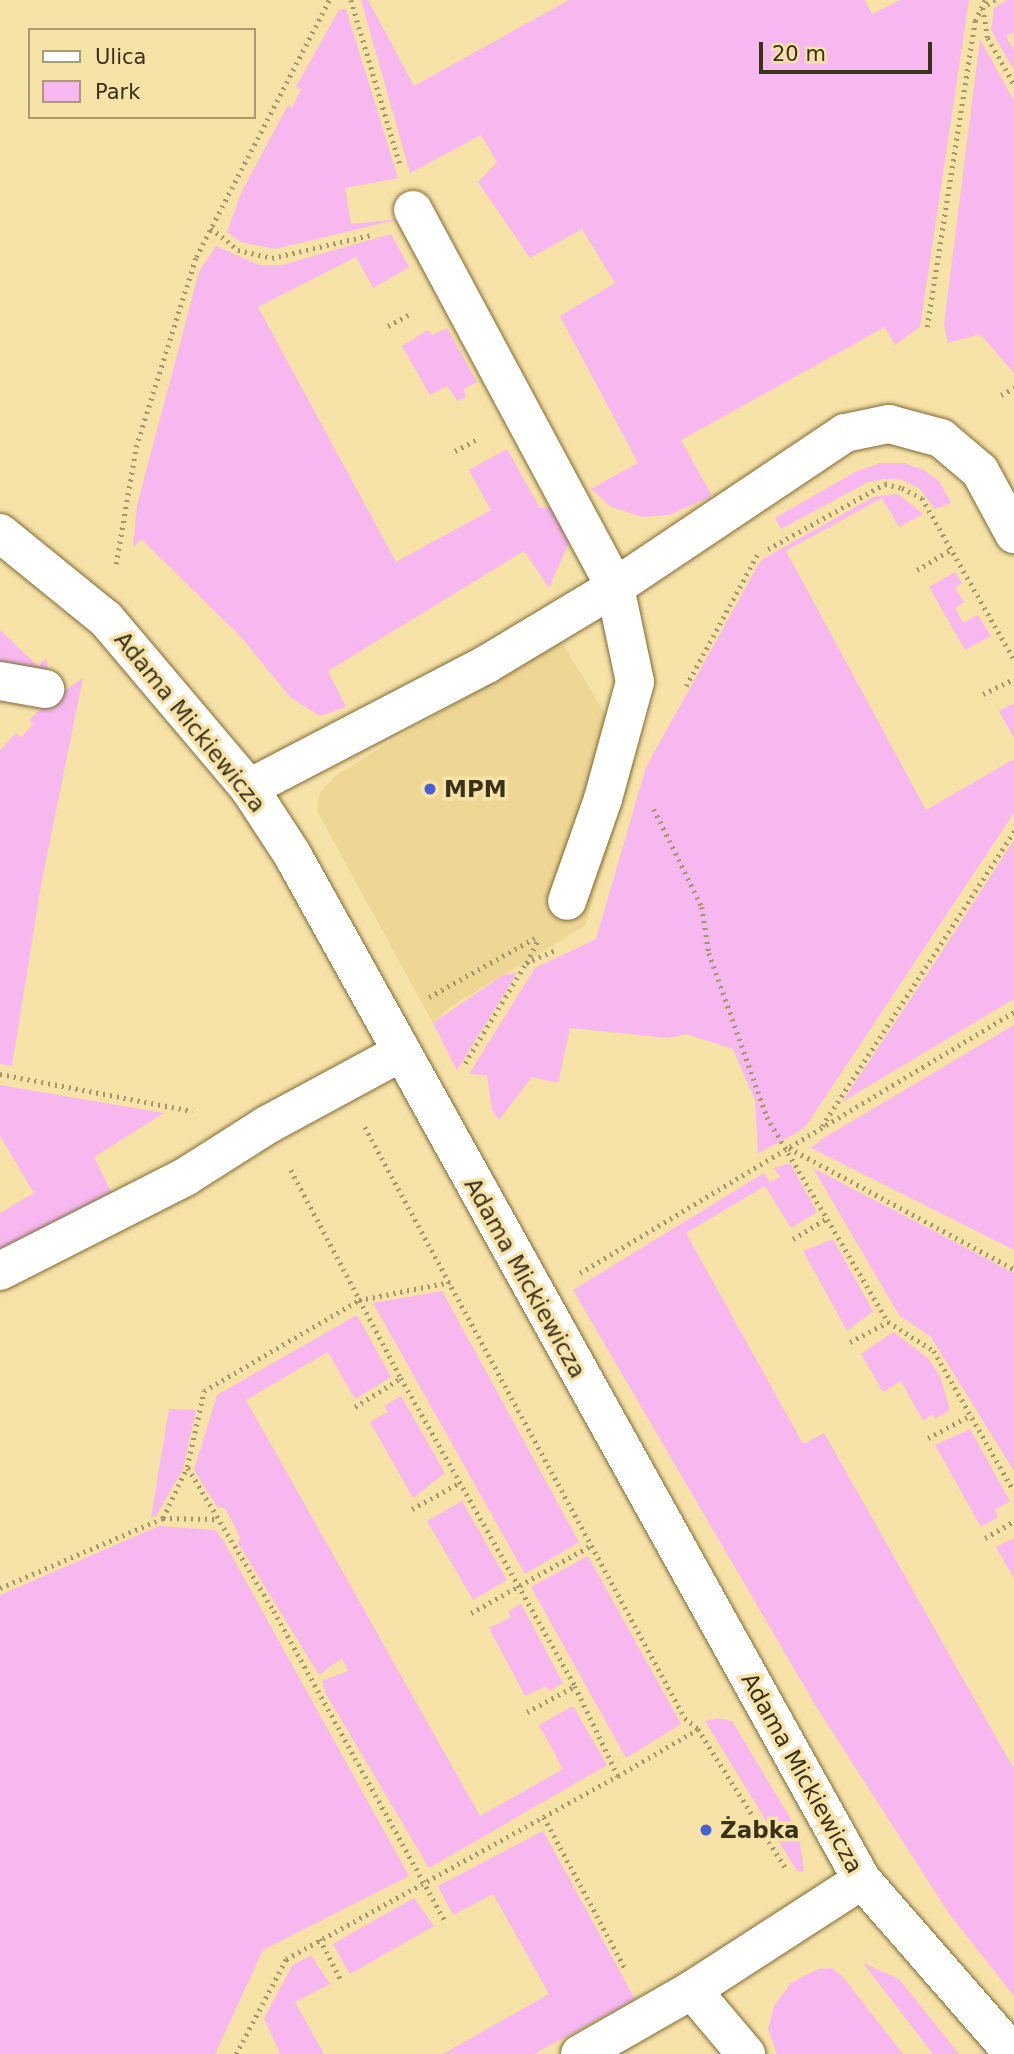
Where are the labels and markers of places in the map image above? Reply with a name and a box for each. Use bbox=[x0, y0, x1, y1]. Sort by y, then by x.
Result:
place label: MPM bbox=[444, 775, 507, 803]
marker: MPM bbox=[422, 781, 438, 797]
place label: Żabka bbox=[720, 1816, 799, 1844]
marker: Żabka bbox=[698, 1822, 714, 1838]

